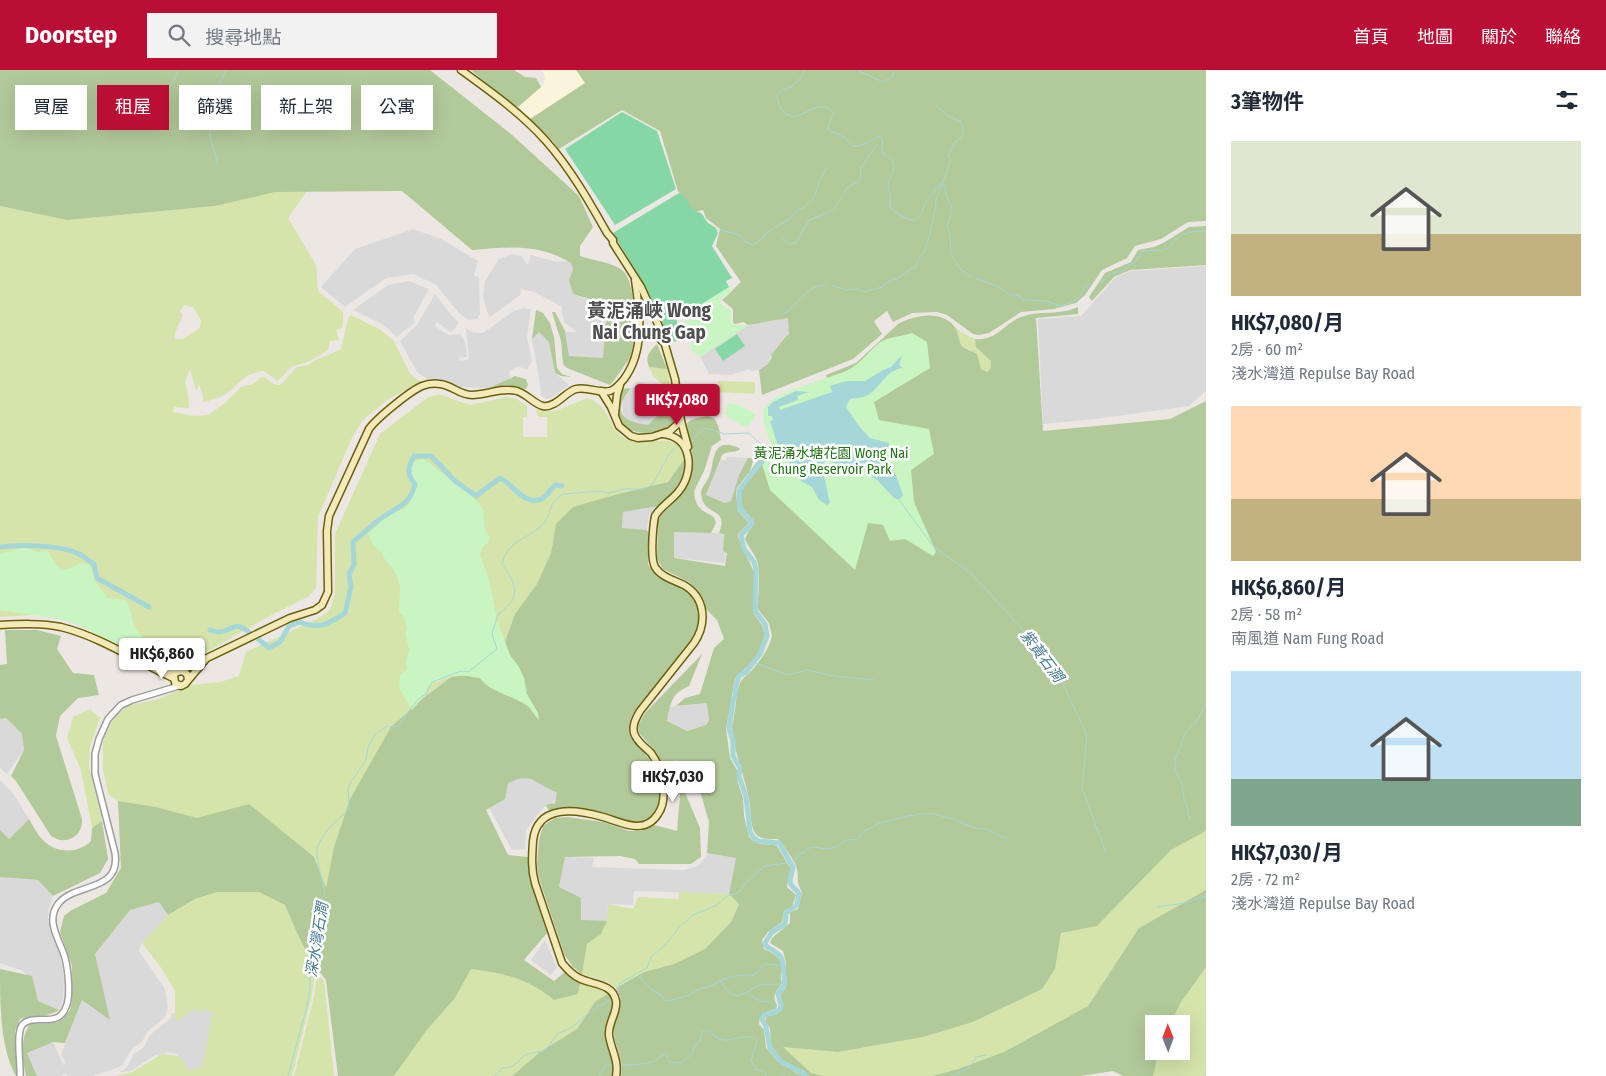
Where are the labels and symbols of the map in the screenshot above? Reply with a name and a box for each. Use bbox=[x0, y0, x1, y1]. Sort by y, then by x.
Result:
district label: 黃泥涌峽 Wong Nai Chung Gap bbox=[587, 299, 712, 344]
pin: HK$7,080 bbox=[625, 384, 729, 426]
park label: 黃泥涌水塘花園 Wong Nai Chung Reservoir Park bbox=[753, 445, 909, 478]
water label: 紫黃石澗 bbox=[1017, 627, 1068, 687]
pin: HK$6,860 bbox=[110, 638, 214, 680]
pin: HK$7,030 bbox=[621, 760, 725, 803]
water label: 深水灣石澗 bbox=[302, 900, 332, 978]
north arrow bbox=[1145, 1015, 1190, 1060]

